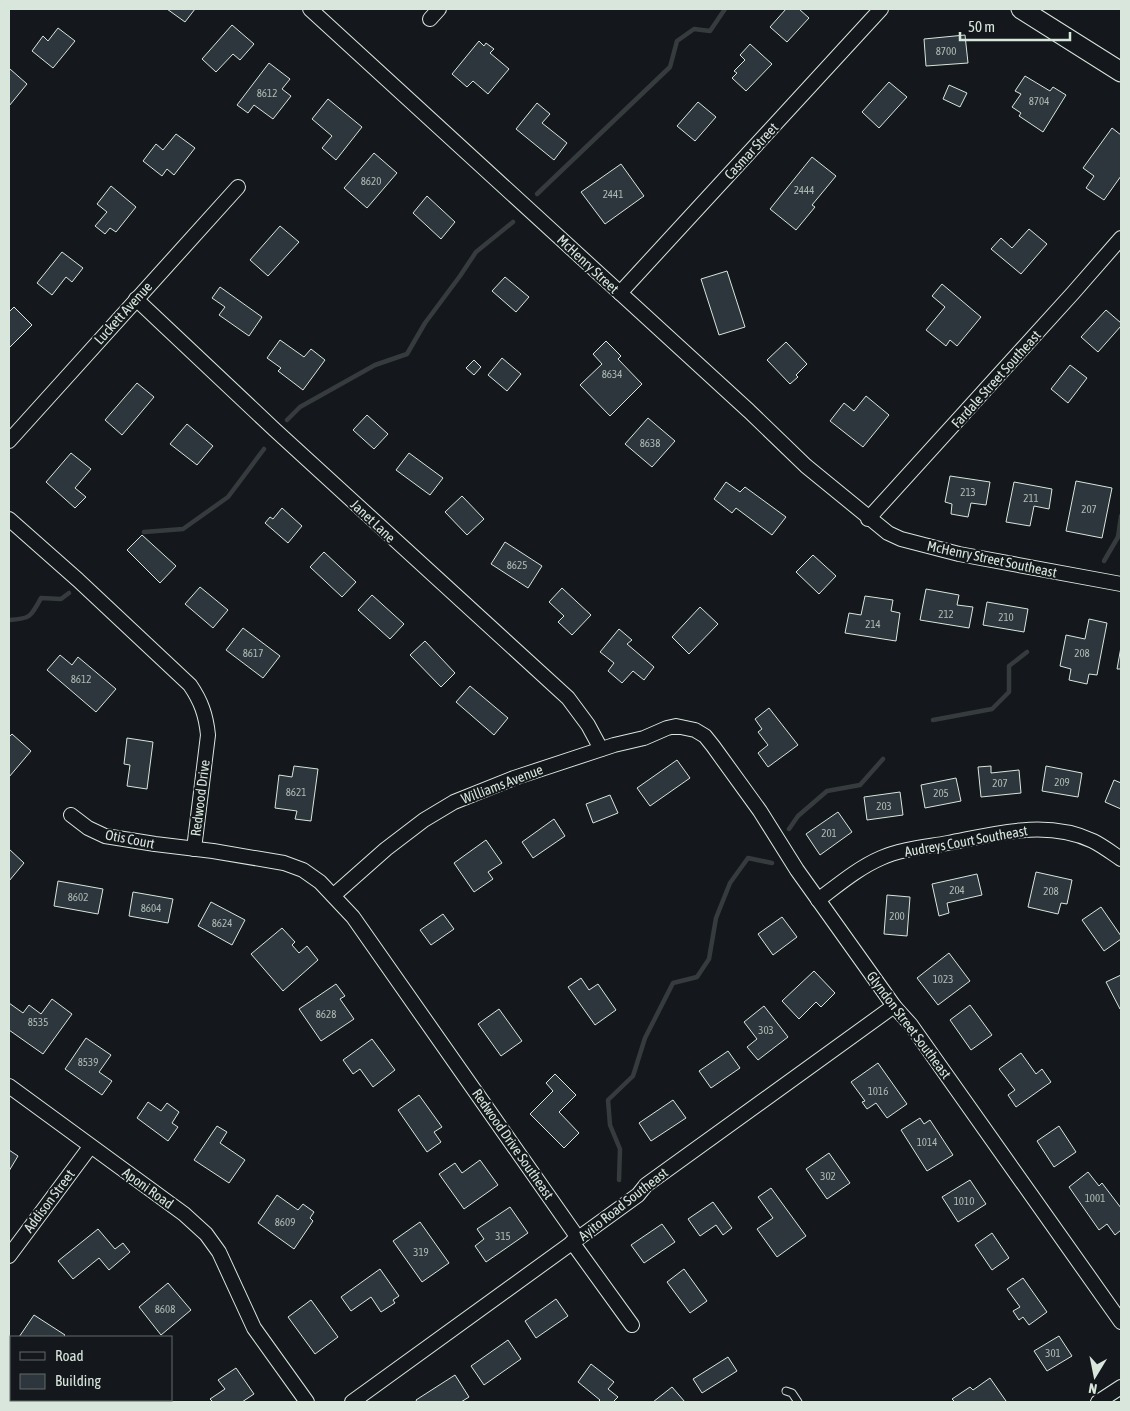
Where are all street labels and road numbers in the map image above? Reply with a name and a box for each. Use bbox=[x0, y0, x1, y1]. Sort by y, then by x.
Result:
street label: Casmar Street bbox=[721, 120, 781, 182]
street label: McHenry Street bbox=[554, 231, 622, 297]
street label: Luckett Avenue bbox=[91, 279, 155, 347]
street label: Fardale Street Southeast bbox=[948, 327, 1044, 431]
street label: Janet Lane bbox=[347, 496, 399, 546]
street label: McHenry Street Southeast bbox=[926, 537, 1058, 581]
street label: Redwood Drive bbox=[187, 759, 213, 837]
street label: Williams Avenue bbox=[459, 761, 545, 807]
street label: Audreys Court Southeast bbox=[903, 822, 1029, 860]
street label: Otis Court bbox=[104, 826, 156, 852]
street label: Glyndon Street Southeast bbox=[863, 968, 955, 1082]
street label: Redwood Drive Southeast bbox=[469, 1086, 557, 1202]
street label: Aponi Road bbox=[120, 1164, 176, 1212]
street label: Ayito Road Southeast bbox=[575, 1164, 671, 1244]
street label: Addison Street bbox=[20, 1167, 78, 1235]

